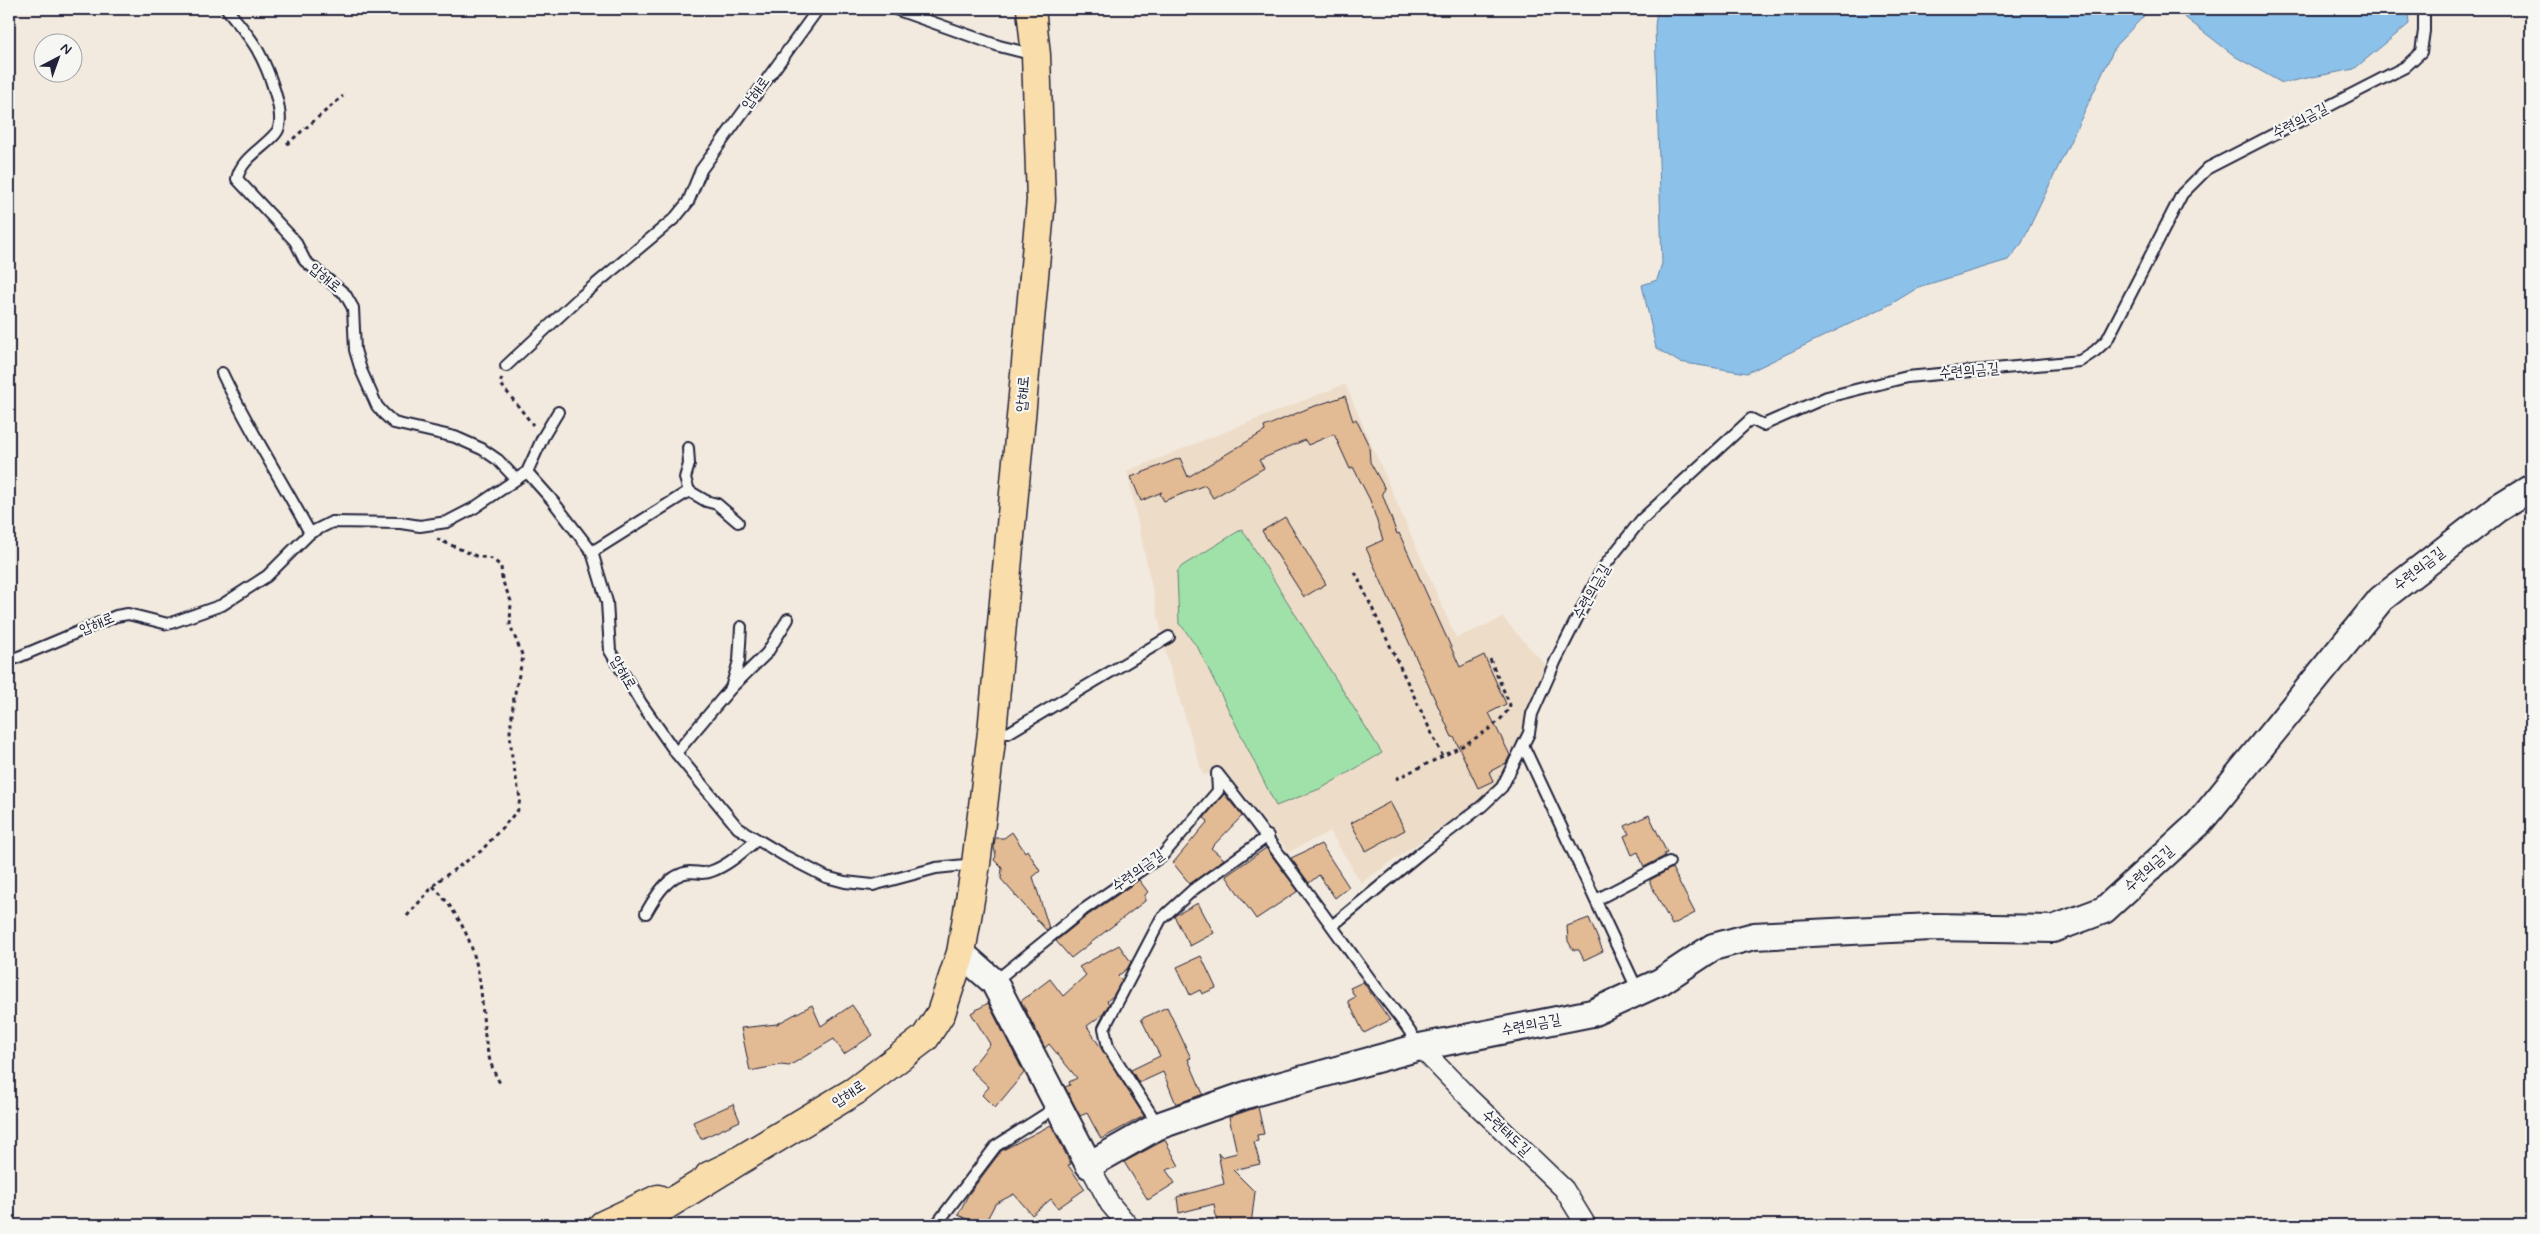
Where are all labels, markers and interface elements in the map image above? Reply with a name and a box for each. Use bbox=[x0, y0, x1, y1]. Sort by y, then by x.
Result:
north arrow bbox=[32, 32, 82, 82]
text: N bbox=[56, 39, 75, 59]
street label: 압해로 bbox=[737, 72, 775, 114]
street label: 수련의금길 bbox=[2269, 98, 2331, 144]
street label: 압해로 bbox=[305, 259, 345, 297]
street label: 수련의금길 bbox=[1938, 358, 2000, 384]
street label: 압해로 bbox=[1011, 375, 1035, 413]
street label: 수련의금길 bbox=[2389, 543, 2449, 595]
street label: 수련의금길 bbox=[1569, 561, 1615, 623]
street label: 압해로 bbox=[76, 608, 118, 640]
street label: 압해로 bbox=[605, 652, 641, 694]
street label: 수련의금길 bbox=[2120, 841, 2178, 897]
street label: 수련의금길 bbox=[1108, 845, 1168, 897]
street label: 수련의금길 bbox=[1499, 1009, 1563, 1041]
street label: 압해로 bbox=[828, 1076, 870, 1112]
street label: 수련태도길 bbox=[1477, 1105, 1535, 1161]

